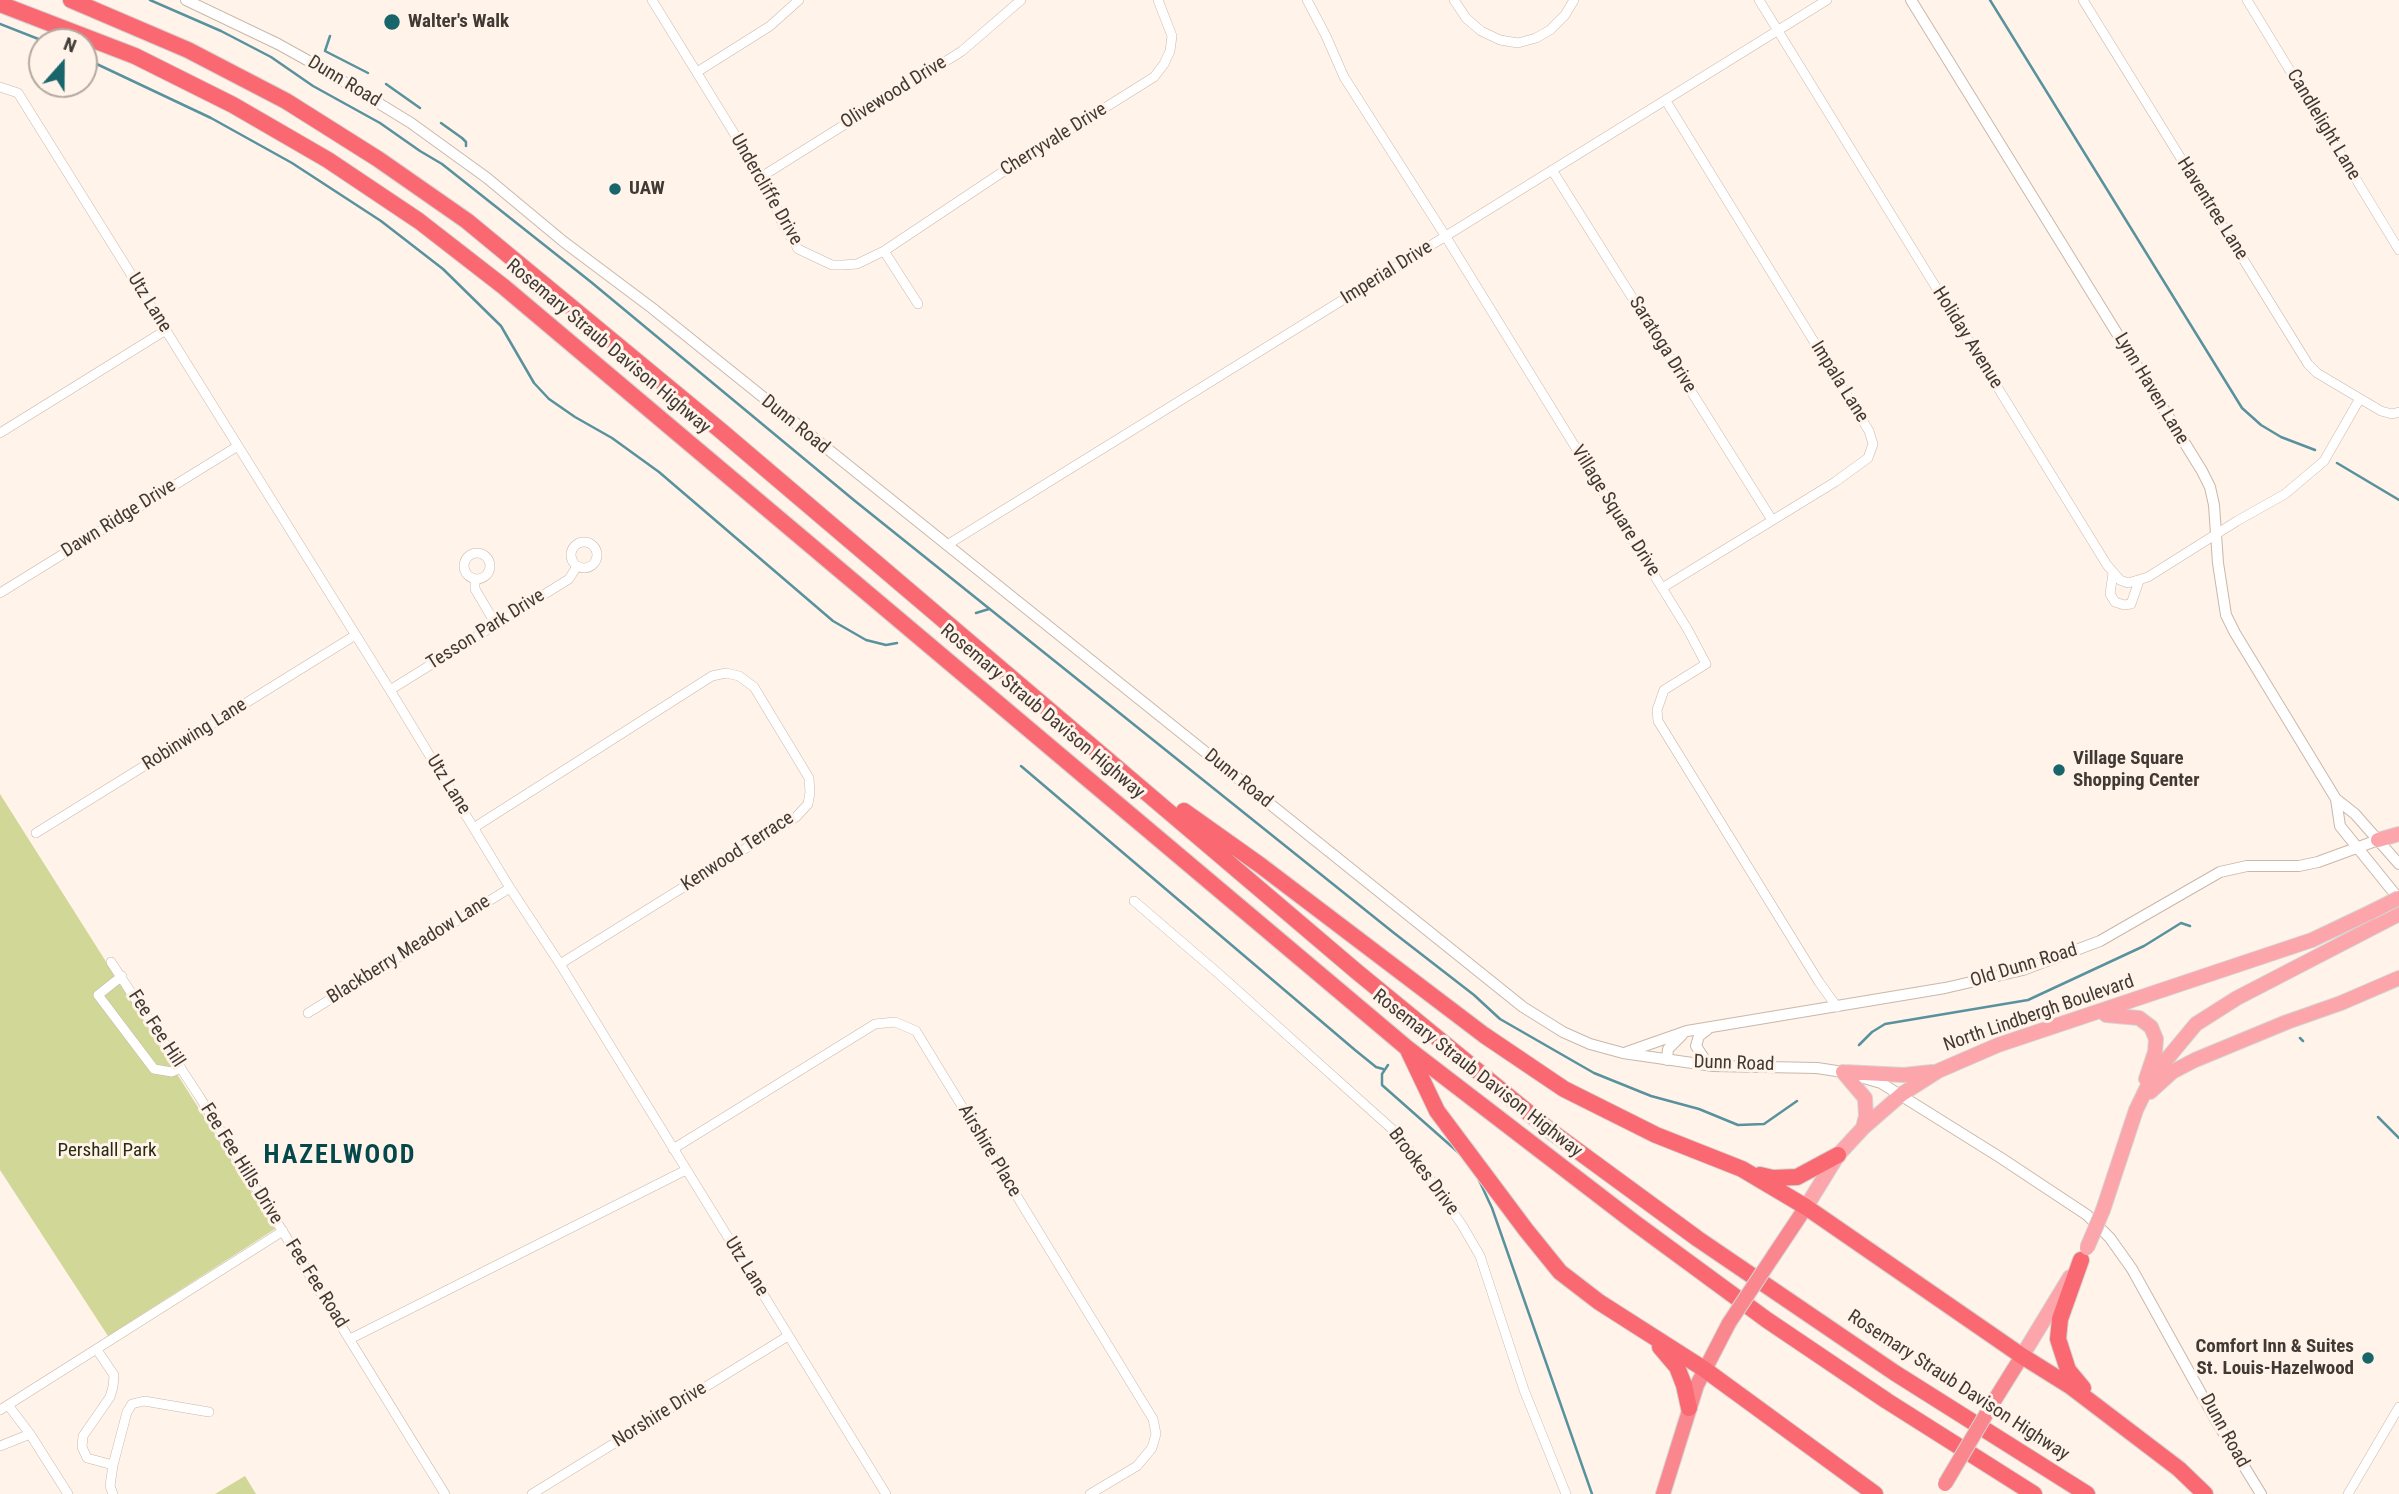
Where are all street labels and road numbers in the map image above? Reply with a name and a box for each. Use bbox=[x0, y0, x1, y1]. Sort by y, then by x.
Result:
street label: Dunn Road bbox=[303, 51, 385, 113]
street label: Olivewood Drive bbox=[837, 51, 951, 135]
street label: Candlelight Lane bbox=[2281, 65, 2365, 185]
street label: Cherryvale Drive bbox=[997, 98, 1111, 182]
street label: Undercliffe Drive bbox=[725, 130, 807, 250]
street label: Haventree Lane bbox=[2171, 154, 2253, 264]
street label: Imperial Drive bbox=[1337, 236, 1437, 310]
street label: Rosemary Straub Davison Highway bbox=[501, 255, 715, 439]
street label: Utz Lane bbox=[122, 269, 176, 337]
street label: Holiday Avenue bbox=[1927, 283, 2007, 393]
street label: Saratoga Drive bbox=[1623, 293, 1701, 397]
street label: Lynn Haven Lane bbox=[2109, 329, 2193, 449]
street label: Impala Lane bbox=[1805, 337, 1873, 427]
street label: Dunn Road bbox=[756, 391, 834, 459]
street label: Village Square Drive bbox=[1566, 441, 1664, 581]
street label: Dawn Ridge Drive bbox=[58, 475, 180, 563]
street label: Tesson Park Drive bbox=[423, 585, 549, 675]
street label: Rosemary Straub Davison Highway bbox=[935, 620, 1149, 804]
street label: Robinwing Lane bbox=[139, 694, 251, 776]
street label: Dunn Road bbox=[1199, 745, 1277, 813]
street label: Utz Lane bbox=[421, 751, 475, 819]
street label: Kenwood Terrace bbox=[678, 807, 798, 897]
street label: Blackberry Meadow Lane bbox=[323, 891, 495, 1009]
street label: Old Dunn Road bbox=[1968, 939, 2080, 993]
street label: North Lindbergh Boulevard bbox=[1941, 971, 2137, 1057]
street label: Rosemary Straub Davison Highway bbox=[1368, 985, 1586, 1163]
street label: Fee Fee Hill bbox=[123, 986, 189, 1072]
street label: Dunn Road bbox=[1693, 1051, 1775, 1077]
street label: Fee Fee Hills Drive bbox=[195, 1099, 287, 1229]
street label: Airshire Place bbox=[952, 1101, 1026, 1201]
street label: Brookes Drive bbox=[1383, 1124, 1463, 1220]
street label: Utz Lane bbox=[719, 1233, 773, 1301]
street label: Fee Fee Road bbox=[280, 1235, 352, 1333]
street label: Rosemary Straub Davison Highway bbox=[1843, 1306, 2073, 1466]
street label: Norshire Drive bbox=[609, 1377, 711, 1453]
street label: Dunn Road bbox=[2194, 1390, 2254, 1472]

